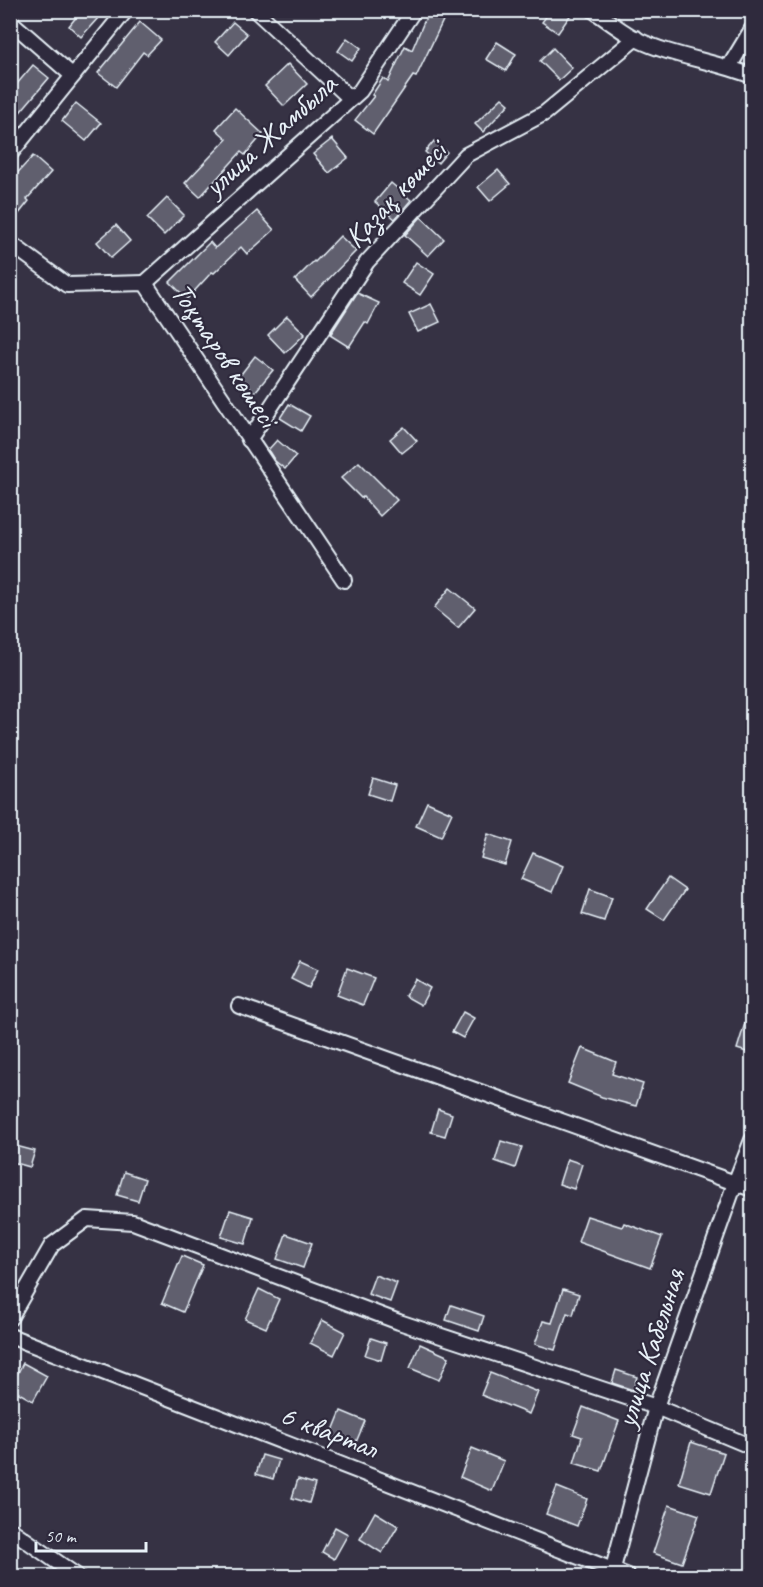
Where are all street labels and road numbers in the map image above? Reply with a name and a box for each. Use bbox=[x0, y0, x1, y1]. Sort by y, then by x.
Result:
street label: улица Жамбыла bbox=[194, 64, 346, 206]
street label: Қазақ көшесі bbox=[336, 130, 457, 256]
street label: Тоқтаров көшесі bbox=[163, 276, 289, 437]
street label: улица Кабельная bbox=[606, 1263, 694, 1434]
street label: 6 квартал bbox=[275, 1395, 385, 1468]

